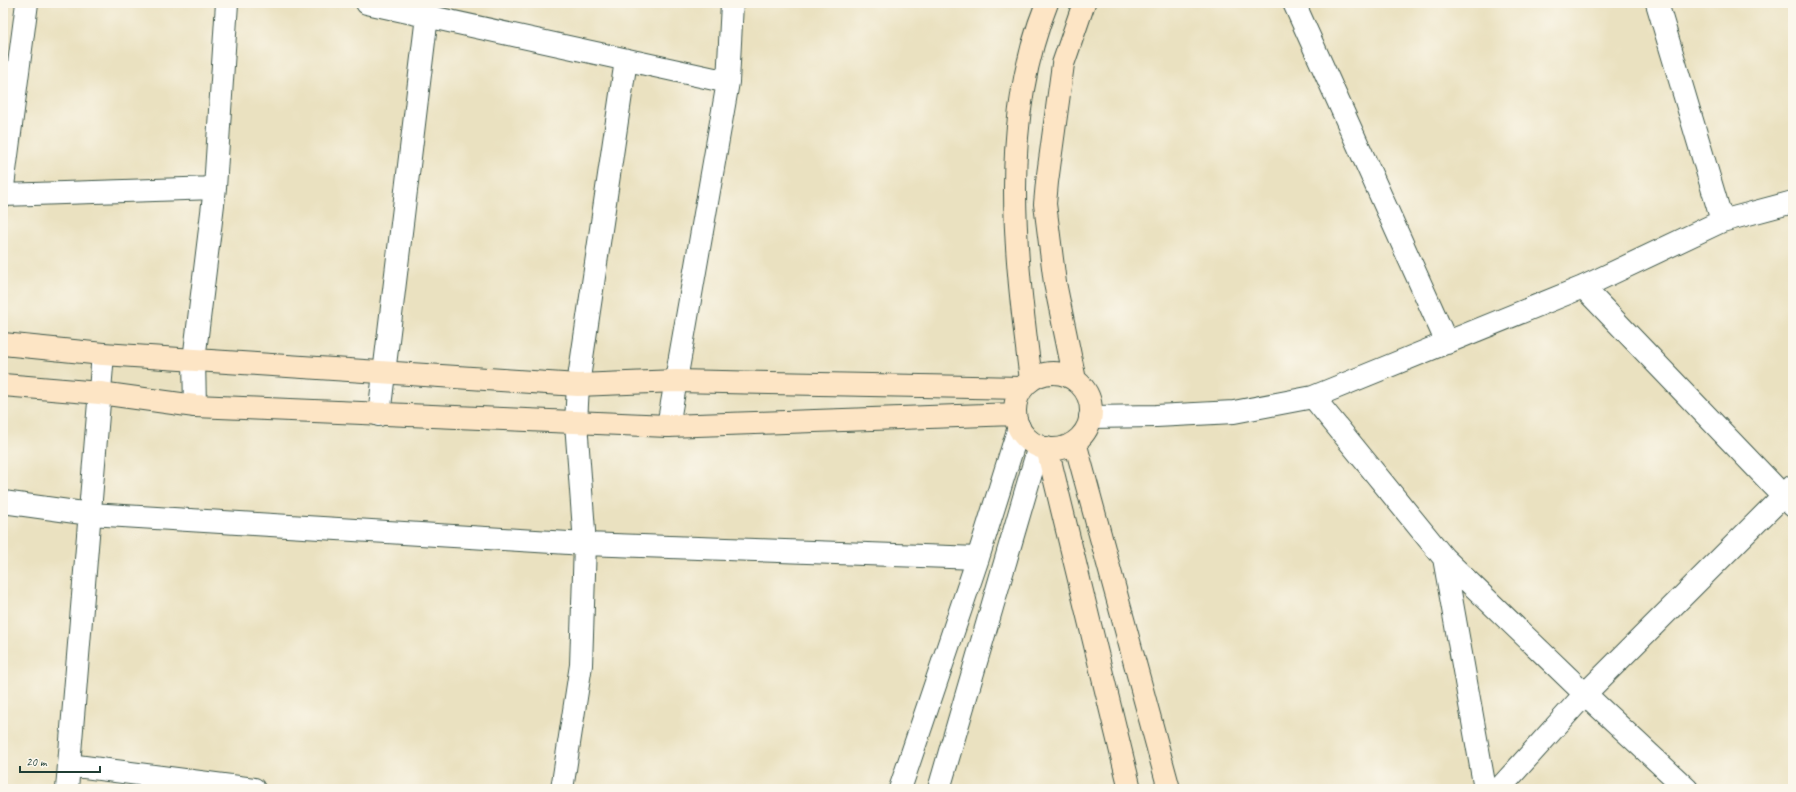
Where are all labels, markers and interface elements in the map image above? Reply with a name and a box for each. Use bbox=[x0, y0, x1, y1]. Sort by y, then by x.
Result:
scale bar bbox=[20, 748, 100, 774]
text: 20 m bbox=[26, 754, 48, 770]

